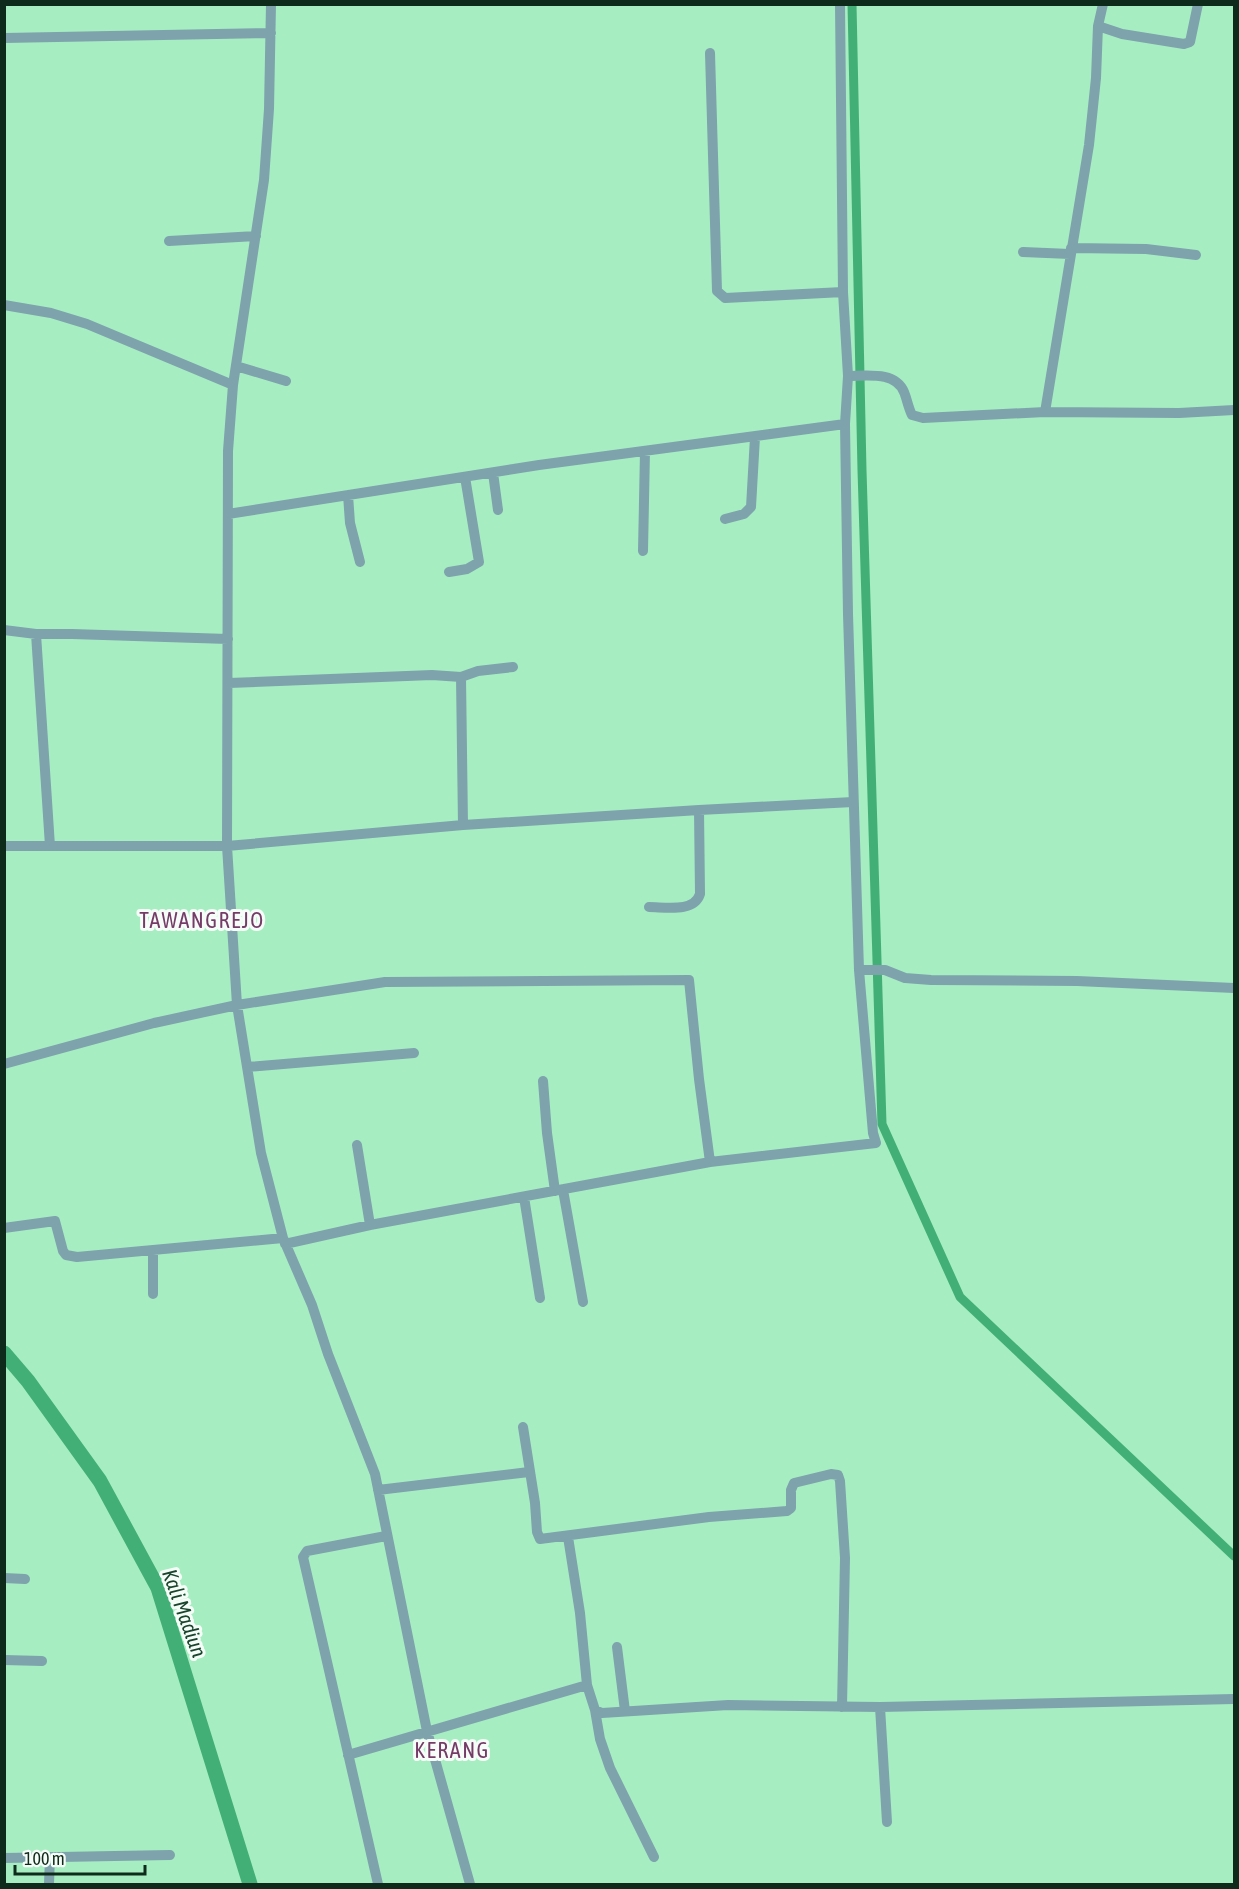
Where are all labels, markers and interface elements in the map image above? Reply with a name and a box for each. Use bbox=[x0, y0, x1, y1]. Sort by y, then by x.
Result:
district label: TAWANGREJO bbox=[139, 907, 265, 933]
water label: Kali Madiun bbox=[158, 1566, 212, 1660]
district label: KERANG bbox=[414, 1737, 490, 1763]
scale bar bbox=[15, 1838, 146, 1876]
text: 100 m bbox=[24, 1848, 65, 1869]

